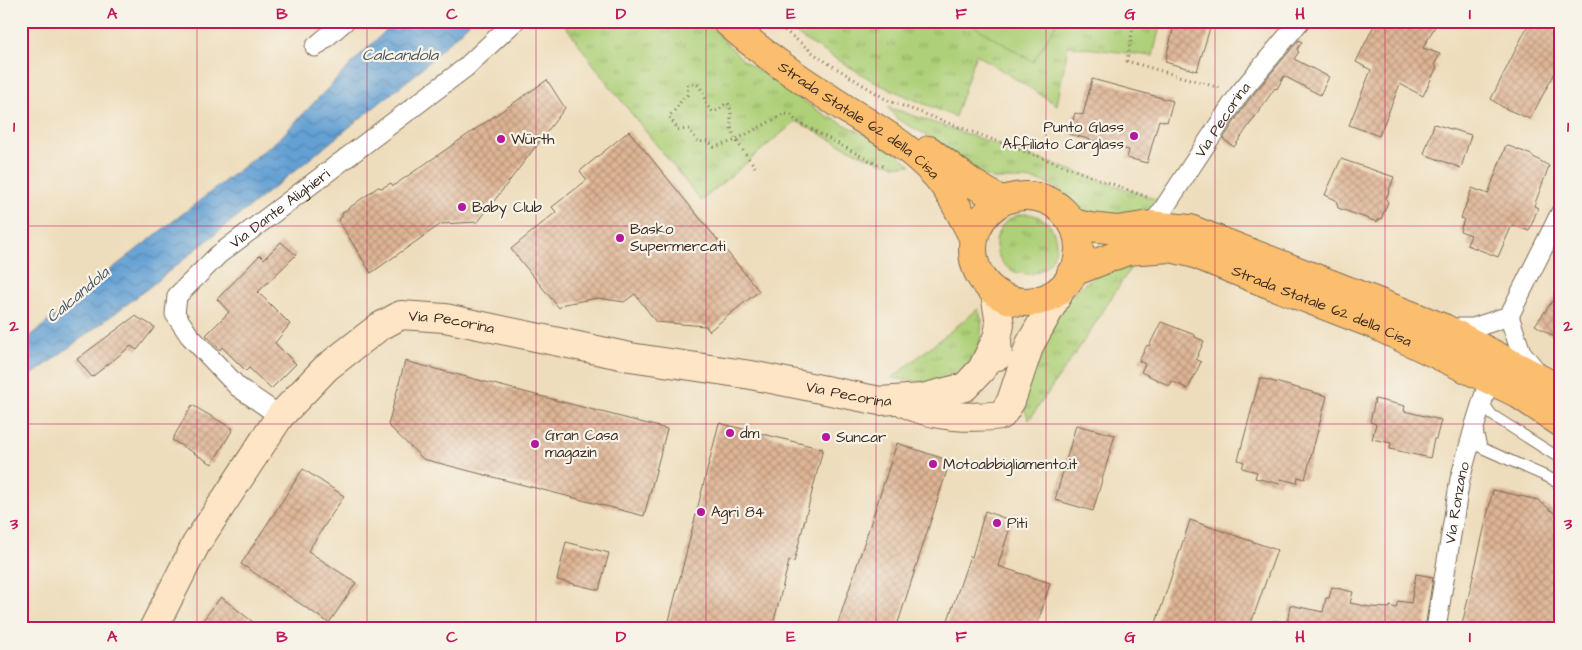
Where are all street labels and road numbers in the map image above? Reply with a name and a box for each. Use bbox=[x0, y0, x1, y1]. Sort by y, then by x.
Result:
street label: Strada Statale 62 della Cisa bbox=[774, 56, 944, 184]
street label: Via Pecorina bbox=[1190, 77, 1256, 162]
street label: Via Dante Alighieri bbox=[225, 164, 335, 254]
street label: Strada Statale 62 della Cisa bbox=[1228, 260, 1416, 352]
street label: Via Pecorina bbox=[408, 306, 497, 339]
street label: Via Pecorina bbox=[804, 376, 892, 413]
street label: Via Ronzano bbox=[1440, 459, 1475, 545]

